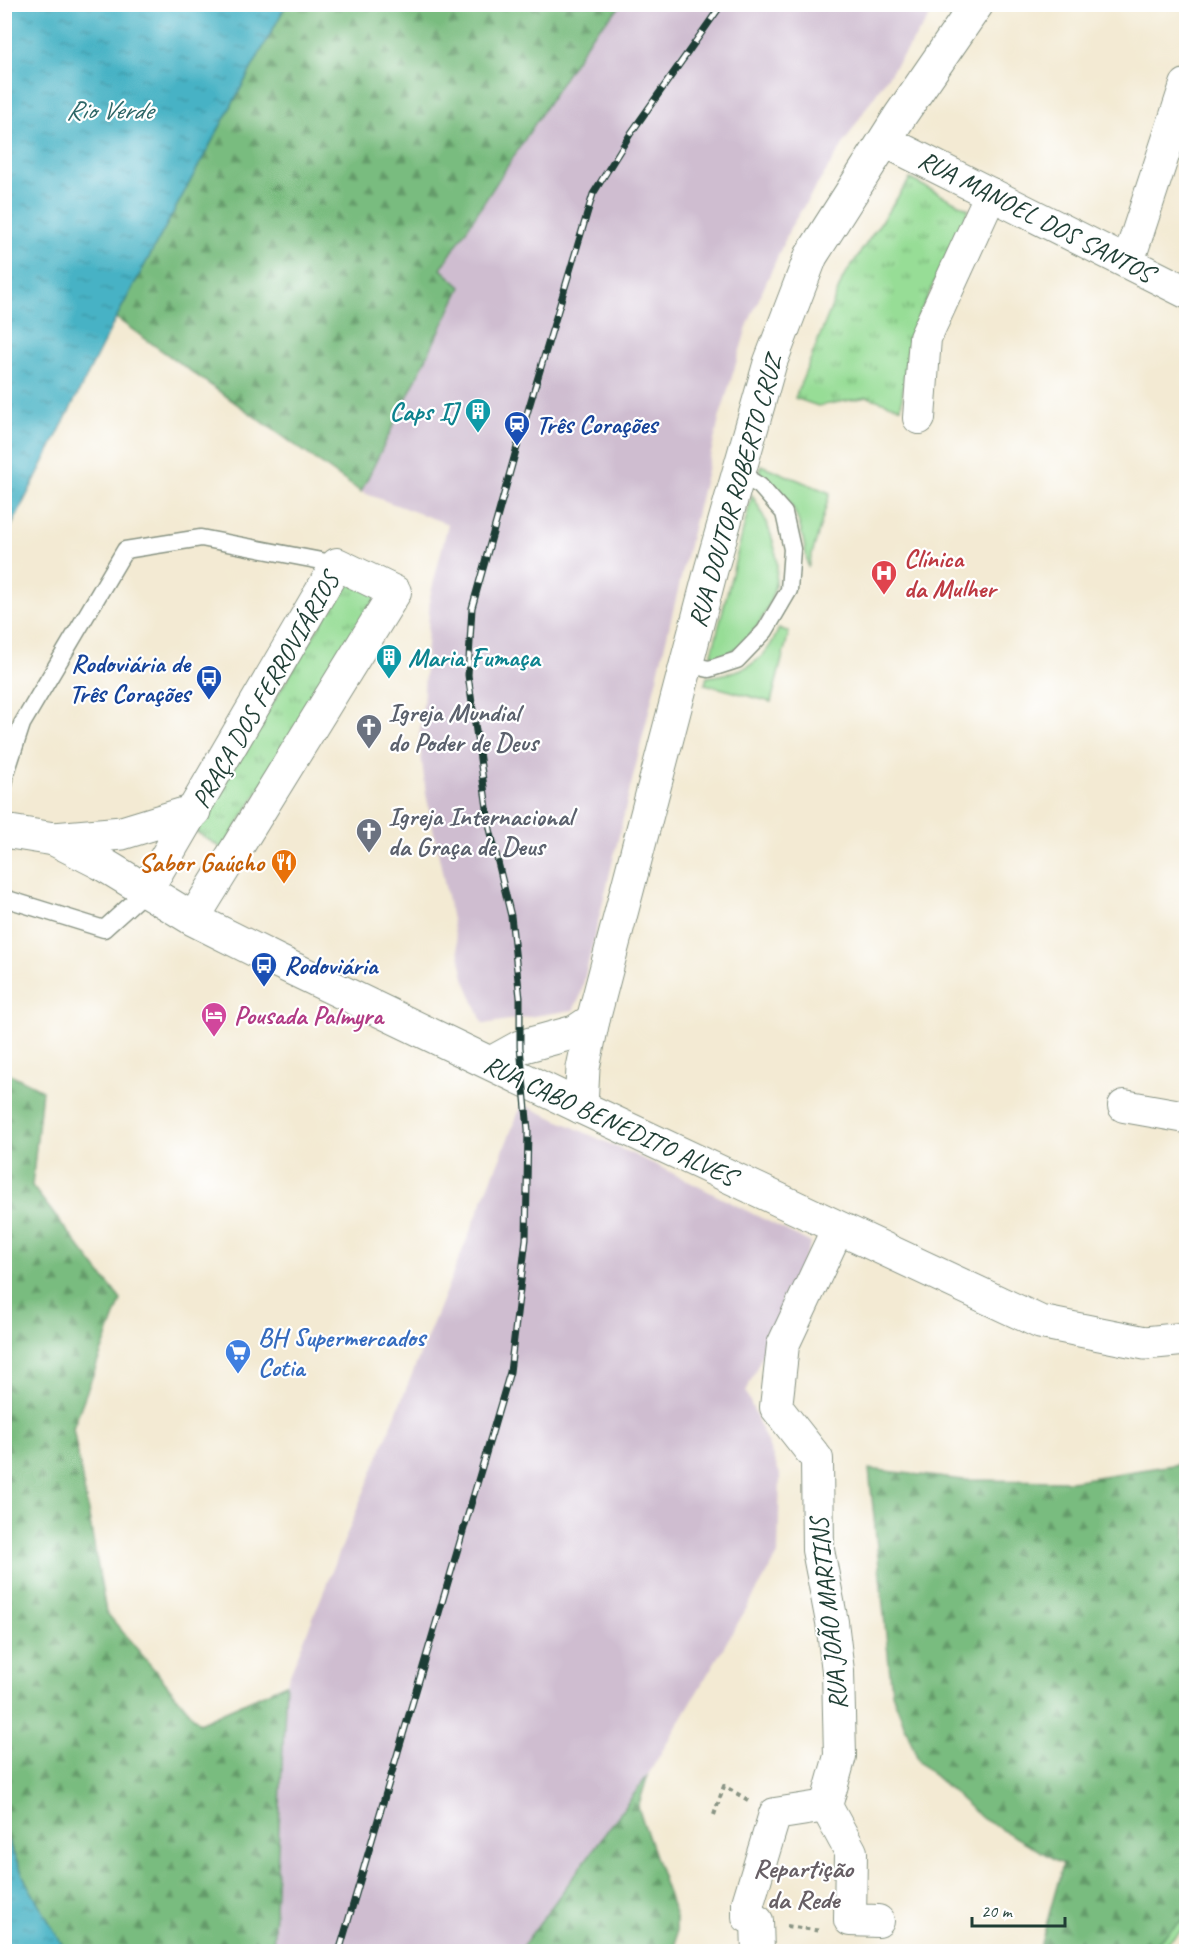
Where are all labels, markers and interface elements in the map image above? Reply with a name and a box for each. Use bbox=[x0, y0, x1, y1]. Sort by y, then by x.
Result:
water label: Rio Verde bbox=[66, 93, 156, 127]
street label: RUA MANOEL DOS SANTOS bbox=[913, 143, 1164, 292]
street label: RUA DOUTOR ROBERTO CRUZ bbox=[681, 348, 791, 631]
place label: Caps IJ bbox=[389, 395, 462, 428]
building icon: Caps IJ bbox=[463, 396, 493, 434]
place label: Três Corações bbox=[536, 408, 660, 441]
station icon: Três Corações bbox=[502, 409, 532, 447]
place label: Clínica da Mulher bbox=[904, 542, 998, 605]
hospital icon: Clínica da Mulher bbox=[869, 558, 899, 596]
street label: PRAÇA DOS FERROVIÁRIOS bbox=[184, 563, 348, 814]
place label: Maria Fumaça bbox=[408, 641, 542, 674]
building icon: Maria Fumaça bbox=[374, 642, 404, 680]
place label: Rodoviária de Três Corações bbox=[69, 647, 193, 710]
bus stop icon: Rodoviária de Três Corações bbox=[194, 663, 224, 701]
place label: Igreja Mundial do Poder de Deus bbox=[388, 696, 541, 759]
church icon: Igreja Mundial do Poder de Deus bbox=[354, 712, 384, 750]
place label: Igreja Internacional da Graça de Deus bbox=[388, 800, 578, 863]
church icon: Igreja Internacional da Graça de Deus bbox=[354, 816, 384, 854]
place label: Sabor Gaúcho bbox=[139, 846, 266, 879]
restaurant icon: Sabor Gaúcho bbox=[269, 847, 299, 885]
place label: Rodoviária bbox=[284, 949, 380, 982]
bus stop icon: Rodoviária bbox=[249, 950, 279, 988]
place label: Pousada Palmyra bbox=[234, 999, 385, 1032]
hotel icon: Pousada Palmyra bbox=[199, 1000, 229, 1038]
street label: RUA CABO BENEDITO ALVES bbox=[479, 1048, 746, 1196]
place label: BH Supermercados Cotia bbox=[258, 1321, 428, 1384]
supermarket icon: BH Supermercados Cotia bbox=[223, 1337, 253, 1375]
street label: RUA JOÃO MARTINS bbox=[802, 1513, 855, 1712]
district label: Repartição da Rede bbox=[753, 1851, 855, 1916]
scale bar bbox=[972, 1890, 1065, 1928]
text: 20 m bbox=[981, 1900, 1014, 1922]

